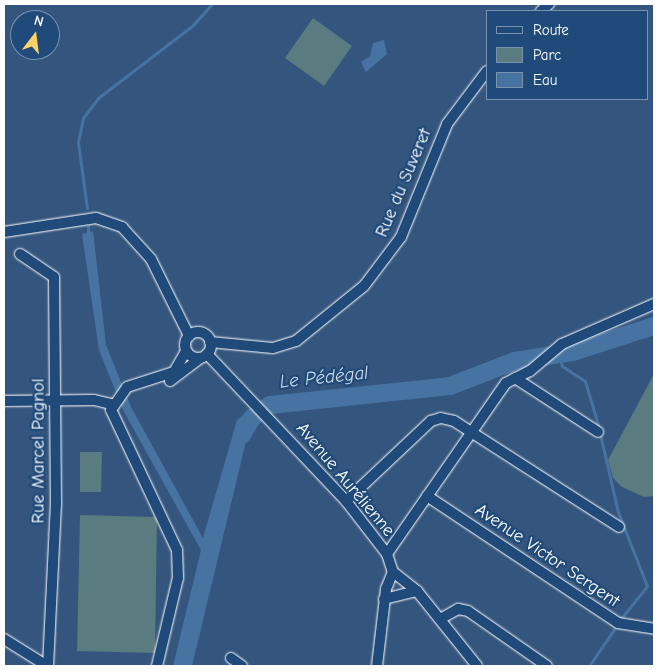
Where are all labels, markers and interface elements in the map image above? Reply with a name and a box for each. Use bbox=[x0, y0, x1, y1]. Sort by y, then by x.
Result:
north arrow bbox=[10, 10, 60, 60]
legend bbox=[486, 10, 648, 100]
text: N bbox=[32, 12, 45, 30]
text: Route bbox=[533, 21, 569, 39]
text: Parc bbox=[533, 46, 561, 64]
text: Eau bbox=[533, 71, 557, 89]
street label: Rue du Suveret bbox=[371, 125, 437, 241]
water label: Le Pédégal bbox=[279, 362, 369, 394]
street label: Rue Marcel Pagnol bbox=[28, 378, 50, 524]
street label: Avenue Aurélienne bbox=[291, 419, 399, 541]
street label: Avenue Victor Sergent bbox=[471, 500, 623, 612]

